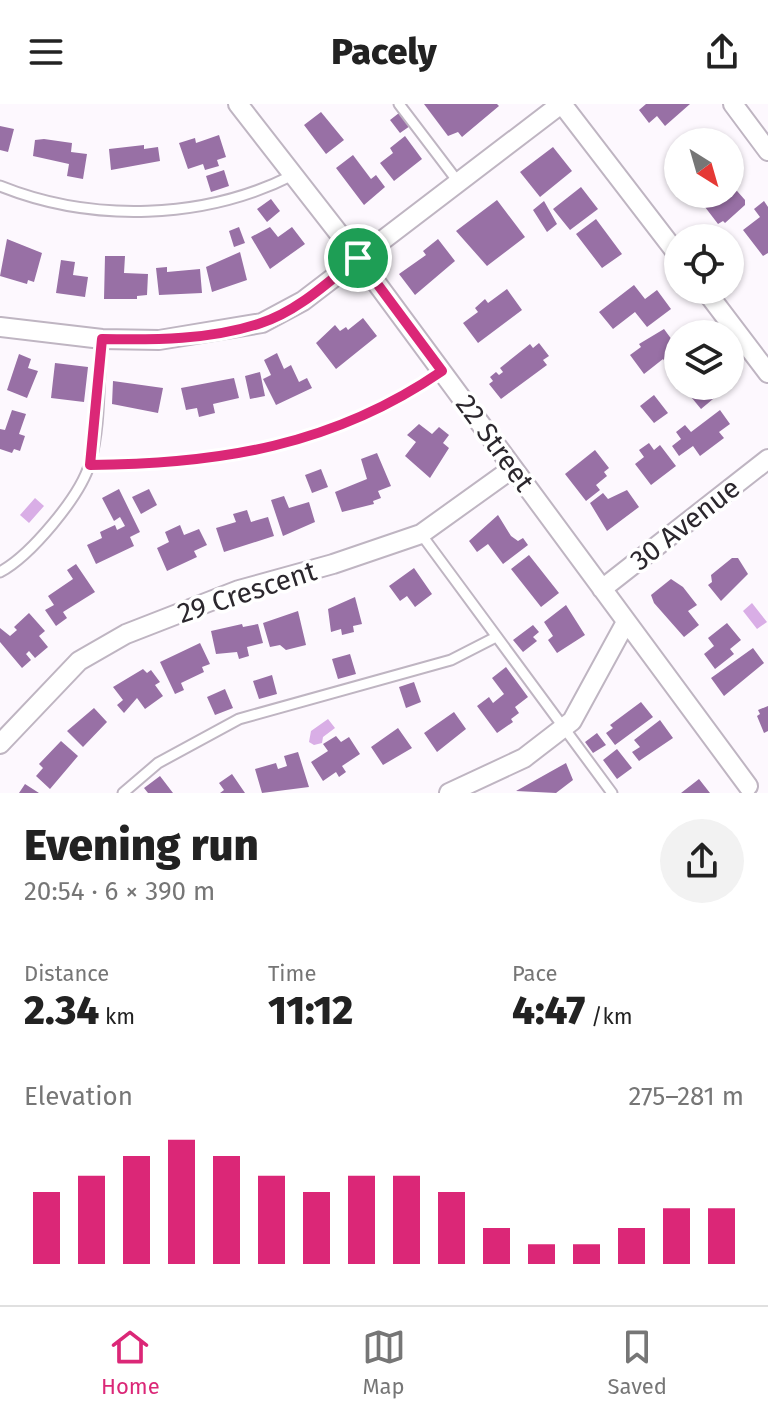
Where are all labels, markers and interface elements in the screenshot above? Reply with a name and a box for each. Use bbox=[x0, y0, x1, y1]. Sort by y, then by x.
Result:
icon: menu bbox=[24, 30, 68, 74]
text: Pacely bbox=[331, 30, 437, 74]
icon: share bbox=[700, 30, 744, 74]
north arrow bbox=[664, 128, 744, 208]
map controls bbox=[664, 128, 744, 400]
pin bbox=[324, 224, 392, 292]
button: locate bbox=[664, 224, 744, 304]
icon: arrive bbox=[336, 236, 380, 280]
button: layers bbox=[664, 320, 744, 400]
street label: 22 Street bbox=[449, 388, 542, 498]
street label: 30 Avenue bbox=[624, 471, 746, 577]
street label: 29 Crescent bbox=[173, 554, 321, 630]
text: Evening run bbox=[24, 819, 259, 872]
button: share bbox=[660, 819, 744, 903]
text: 20:54 · 6 × 390 m bbox=[24, 876, 215, 907]
text: Distance bbox=[24, 960, 109, 987]
text: Time bbox=[268, 960, 316, 987]
text: Pace bbox=[512, 960, 558, 987]
text: 2.34 bbox=[24, 987, 99, 1035]
text: 11:12 bbox=[268, 987, 353, 1035]
text: 4:47 bbox=[512, 987, 585, 1035]
text: km bbox=[99, 1003, 135, 1030]
text: /km bbox=[585, 1003, 633, 1030]
text: Elevation bbox=[24, 1081, 133, 1112]
text: 275–281 m bbox=[628, 1081, 744, 1112]
tab: Home bbox=[101, 1325, 160, 1400]
tab: Map bbox=[362, 1325, 406, 1400]
tab: Saved bbox=[608, 1325, 667, 1400]

